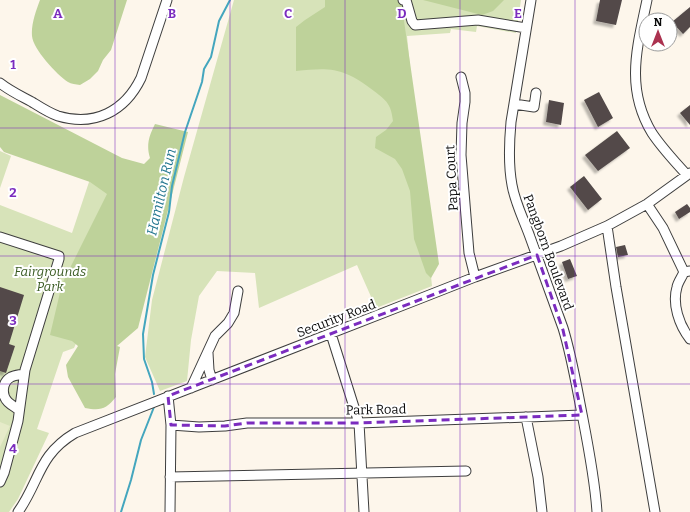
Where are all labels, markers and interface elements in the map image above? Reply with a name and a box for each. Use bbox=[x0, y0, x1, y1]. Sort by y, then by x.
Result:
text: A bbox=[53, 6, 63, 21]
text: B bbox=[168, 6, 176, 21]
text: C bbox=[284, 6, 292, 21]
text: D bbox=[397, 6, 407, 21]
text: E bbox=[514, 6, 522, 21]
north arrow bbox=[638, 12, 678, 52]
text: N bbox=[654, 16, 663, 29]
text: 1 bbox=[10, 57, 16, 72]
street label: Papa Court bbox=[442, 144, 461, 211]
water label: Hamilton Run bbox=[143, 147, 180, 237]
text: 2 bbox=[9, 185, 17, 200]
street label: Pangborn Boulevard bbox=[521, 192, 577, 313]
park label: Fairgrounds Park bbox=[14, 264, 86, 294]
street label: Security Road bbox=[295, 296, 378, 340]
text: 3 bbox=[9, 313, 17, 328]
street label: Park Road bbox=[346, 401, 407, 418]
text: 4 bbox=[9, 441, 17, 456]

